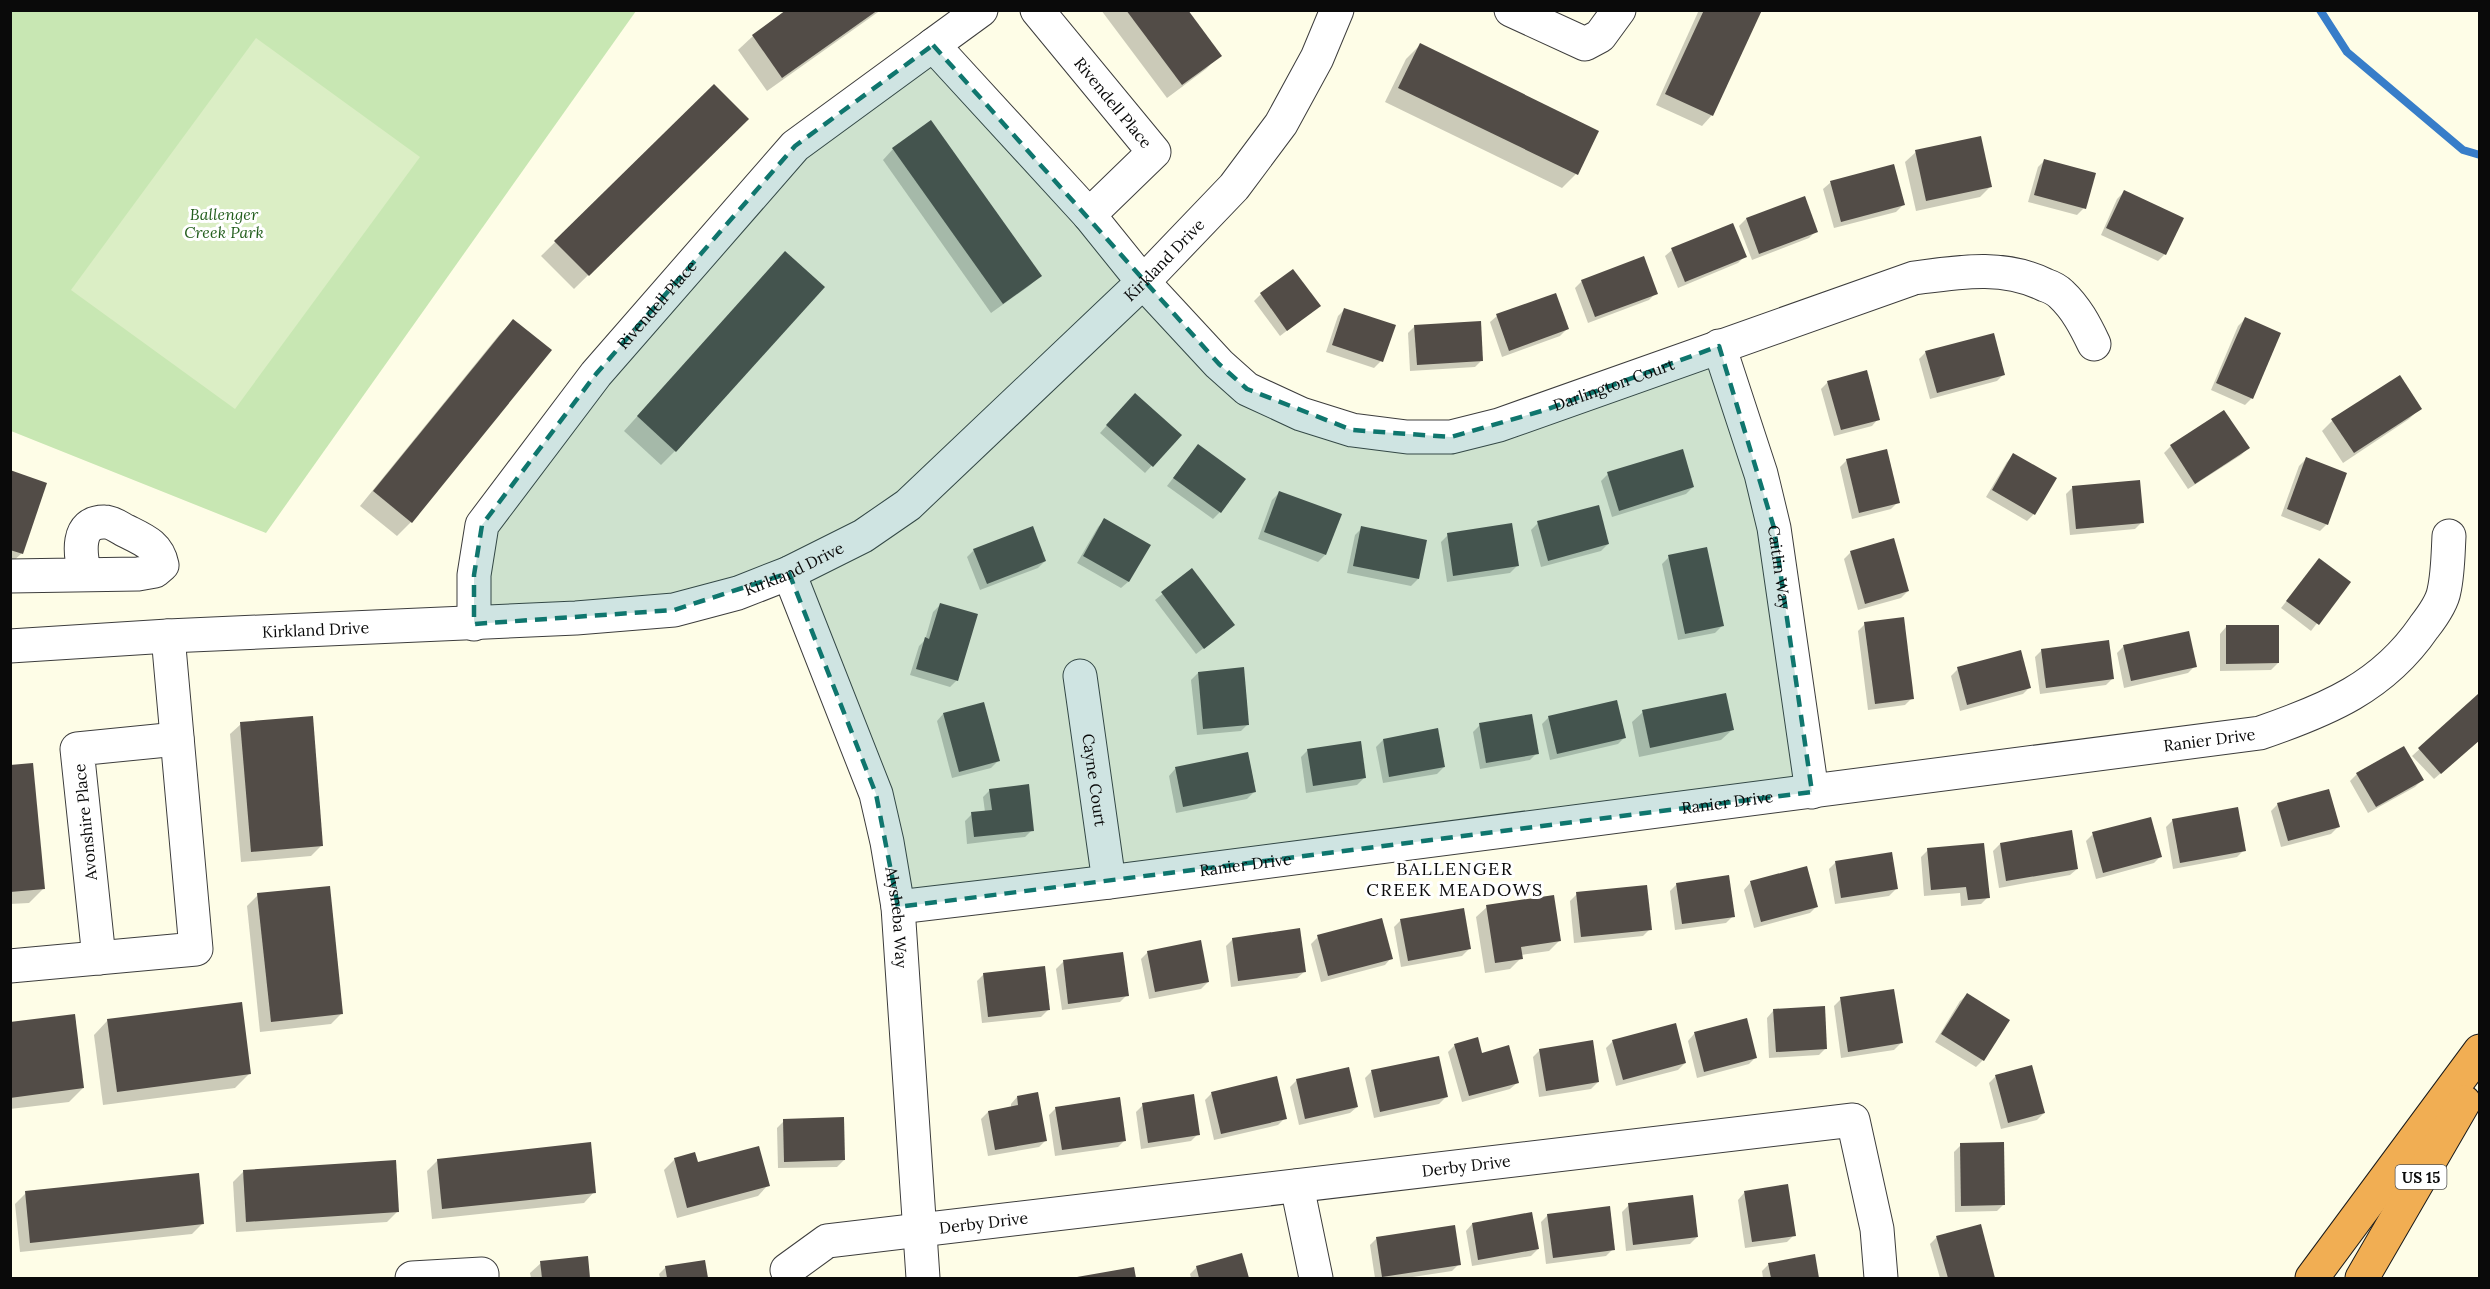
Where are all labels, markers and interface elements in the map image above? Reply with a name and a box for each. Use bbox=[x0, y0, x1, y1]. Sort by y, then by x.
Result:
street label: Rivendell Place bbox=[1070, 53, 1157, 152]
park label: Ballenger Creek Park bbox=[184, 204, 264, 242]
street label: Kirkland Drive bbox=[1119, 214, 1209, 305]
street label: Rivendell Place bbox=[612, 256, 701, 353]
street label: Darlington Court bbox=[1550, 353, 1678, 415]
street label: Caitlin Way bbox=[1764, 524, 1796, 611]
street label: Kirkland Drive bbox=[741, 537, 847, 600]
street label: Kirkland Drive bbox=[262, 617, 370, 642]
street label: Ranier Drive bbox=[2162, 724, 2257, 755]
street label: Cayne Court bbox=[1078, 732, 1111, 829]
street label: Avonshire Place bbox=[69, 762, 101, 882]
street label: Ranier Drive bbox=[1680, 786, 1775, 818]
street label: Ranier Drive bbox=[1198, 848, 1293, 880]
district label: BALLENGER CREEK MEADOWS bbox=[1366, 857, 1544, 901]
street label: Alysheba Way bbox=[881, 864, 912, 969]
street label: Derby Drive bbox=[1421, 1150, 1512, 1181]
road number: US 15 bbox=[2396, 1165, 2446, 1189]
street label: Derby Drive bbox=[938, 1207, 1029, 1238]

